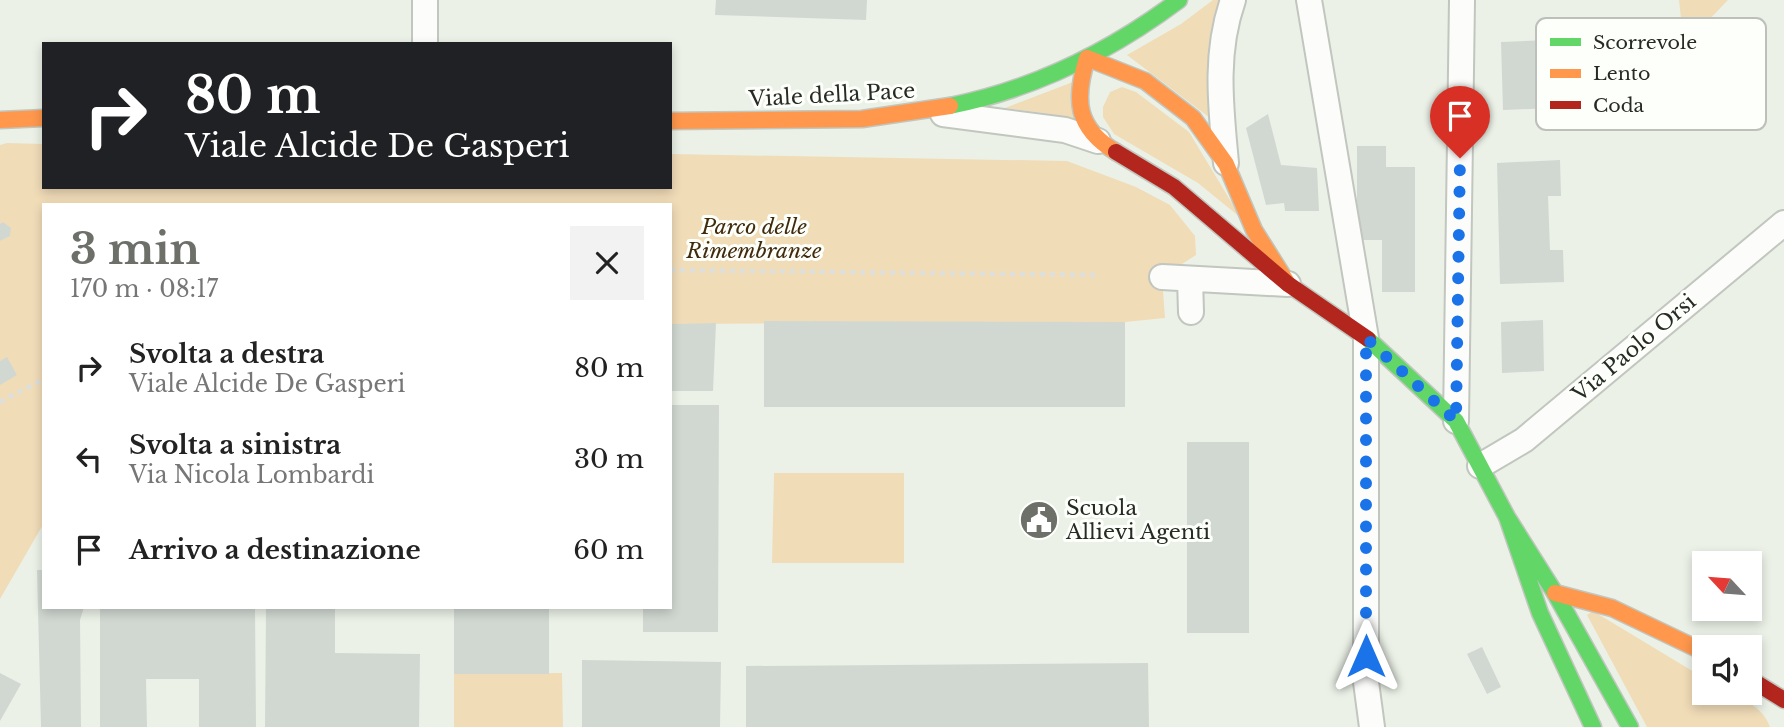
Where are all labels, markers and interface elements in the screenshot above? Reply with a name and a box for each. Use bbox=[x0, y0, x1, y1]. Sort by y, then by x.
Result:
legend bbox=[1536, 18, 1766, 130]
text: Scorrevole bbox=[1593, 31, 1697, 54]
text: Lento bbox=[1593, 62, 1650, 85]
text: 80 m bbox=[185, 65, 320, 126]
icon: right bbox=[70, 70, 161, 161]
street label: Viale della Pace bbox=[747, 78, 916, 112]
pin bbox=[1430, 86, 1490, 158]
text: Coda bbox=[1593, 94, 1644, 117]
icon: arrive bbox=[1441, 97, 1479, 135]
text: Viale Alcide De Gasperi bbox=[185, 126, 570, 166]
park label: Parco delle Rimembranze bbox=[685, 214, 822, 264]
text: 3 min bbox=[70, 223, 200, 275]
button: close bbox=[570, 226, 644, 300]
text: 170 m · 08:17 bbox=[70, 275, 218, 303]
street label: Via Paolo Orsi bbox=[1566, 289, 1701, 408]
text: Svolta a destra bbox=[129, 338, 325, 370]
icon: right bbox=[70, 349, 108, 387]
text: 80 m bbox=[574, 352, 644, 384]
text: Viale Alcide De Gasperi bbox=[129, 370, 405, 398]
text: Svolta a sinistra bbox=[129, 429, 341, 461]
icon: left bbox=[70, 440, 108, 478]
text: 30 m bbox=[574, 443, 644, 475]
text: Via Nicola Lombardi bbox=[129, 461, 374, 489]
place label: Scuola Allievi Agenti bbox=[1065, 495, 1210, 545]
public building icon: Scuola Allievi Agenti bbox=[1018, 499, 1060, 541]
icon: arrive bbox=[70, 531, 108, 569]
text: Arrivo a destinazione bbox=[129, 534, 421, 566]
text: 60 m bbox=[573, 534, 644, 566]
north arrow bbox=[1692, 551, 1762, 621]
map controls bbox=[1692, 551, 1762, 705]
position arrow bbox=[1329, 619, 1403, 693]
button: sound bbox=[1692, 635, 1762, 705]

